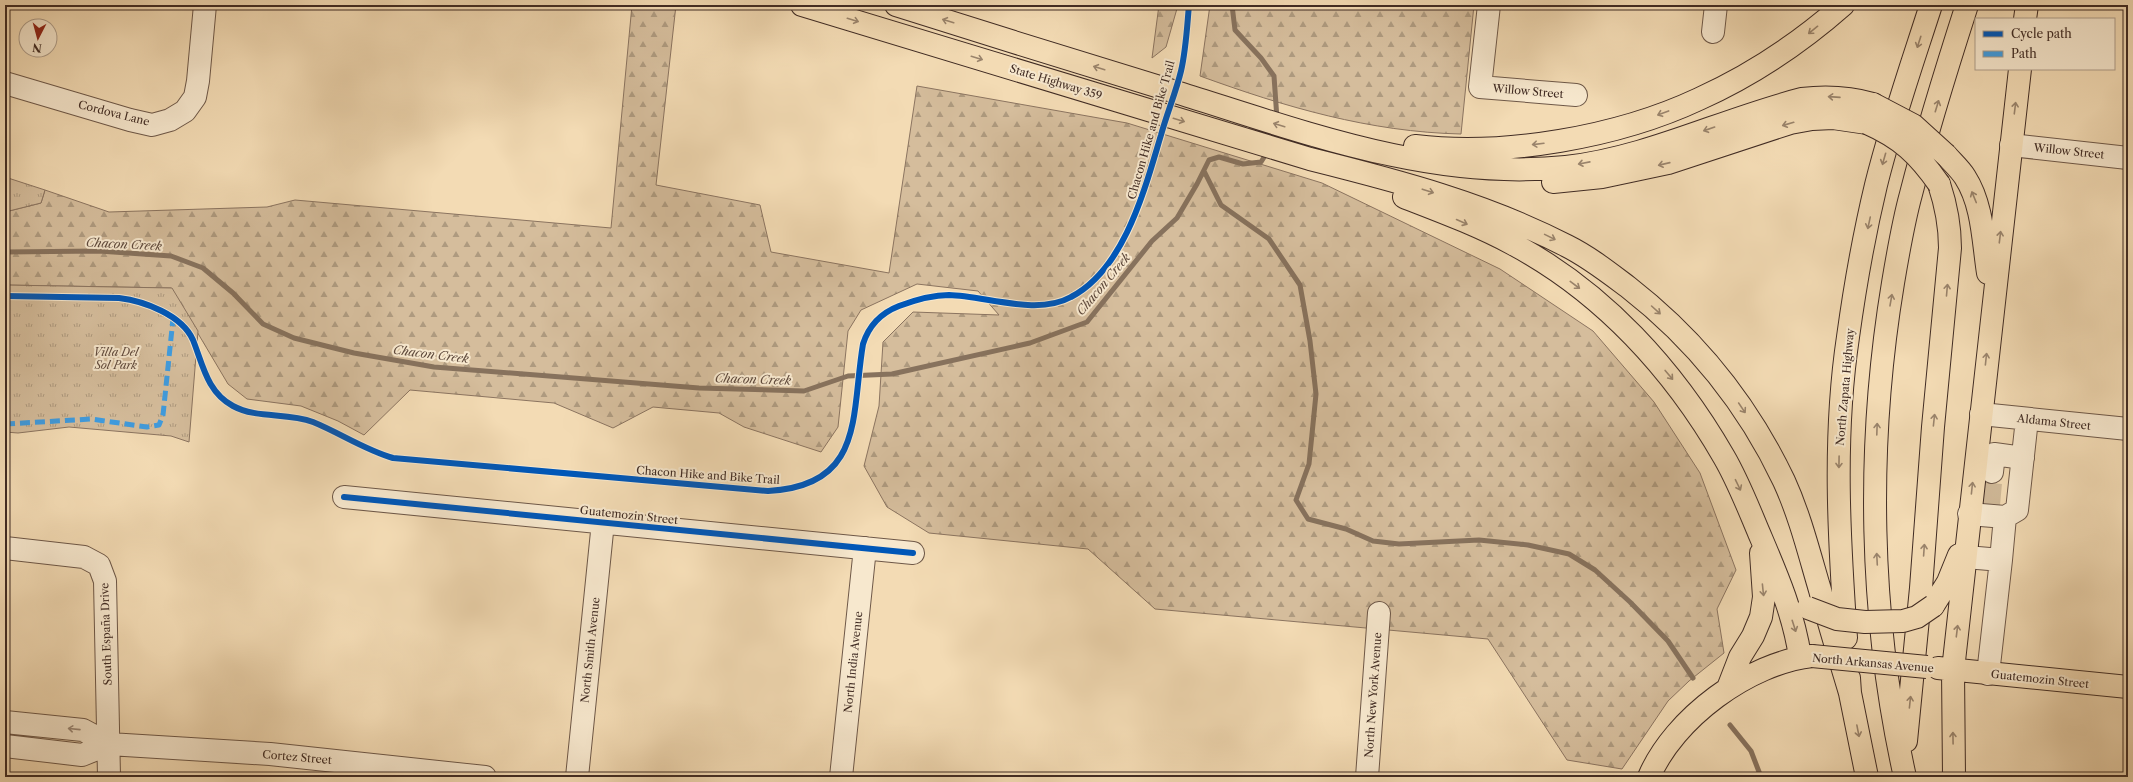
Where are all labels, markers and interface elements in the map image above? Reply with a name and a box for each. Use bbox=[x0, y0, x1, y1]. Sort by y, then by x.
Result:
one-way arrow bbox=[846, 17, 859, 24]
one-way arrow bbox=[942, 17, 954, 25]
north arrow bbox=[18, 18, 58, 58]
legend bbox=[1975, 18, 2115, 70]
one-way arrow bbox=[1808, 26, 1819, 35]
text: Cycle path bbox=[2011, 26, 2072, 41]
one-way arrow bbox=[1915, 36, 1922, 49]
text: N bbox=[31, 40, 42, 55]
text: Path bbox=[2011, 46, 2037, 61]
one-way arrow bbox=[971, 55, 984, 62]
street label: Chacon Hike and Bike Trail bbox=[1124, 58, 1178, 201]
street label: State Highway 359 bbox=[1008, 61, 1104, 103]
one-way arrow bbox=[1093, 64, 1106, 71]
street label: Willow Street bbox=[1491, 81, 1564, 101]
one-way arrow bbox=[1828, 93, 1841, 100]
street label: Cordova Lane bbox=[77, 97, 151, 129]
one-way arrow bbox=[1934, 99, 1941, 112]
one-way arrow bbox=[2011, 102, 2019, 115]
one-way arrow bbox=[1658, 109, 1670, 117]
one-way arrow bbox=[1172, 117, 1185, 124]
one-way arrow bbox=[1274, 120, 1286, 128]
one-way arrow bbox=[1781, 121, 1794, 128]
one-way arrow bbox=[1704, 125, 1716, 133]
one-way arrow bbox=[1531, 140, 1544, 148]
street label: Willow Street bbox=[2032, 140, 2105, 162]
one-way arrow bbox=[1880, 152, 1887, 165]
one-way arrow bbox=[1578, 160, 1591, 168]
one-way arrow bbox=[1658, 161, 1671, 168]
one-way arrow bbox=[1422, 188, 1435, 195]
one-way arrow bbox=[1970, 191, 1977, 203]
one-way arrow bbox=[1864, 216, 1872, 229]
one-way arrow bbox=[1456, 218, 1468, 226]
one-way arrow bbox=[1996, 231, 2004, 244]
one-way arrow bbox=[1543, 234, 1555, 241]
water label: Chacon Creek bbox=[86, 235, 163, 254]
water label: Chacon Creek bbox=[1073, 249, 1134, 318]
one-way arrow bbox=[1570, 281, 1581, 289]
one-way arrow bbox=[1943, 284, 1950, 297]
one-way arrow bbox=[1887, 294, 1895, 307]
one-way arrow bbox=[1651, 306, 1662, 315]
street label: North Zapata Highway bbox=[1833, 327, 1857, 446]
water label: Chacon Creek bbox=[392, 342, 470, 366]
park label: Villa Del Sol Park bbox=[93, 345, 140, 372]
one-way arrow bbox=[1983, 353, 1990, 366]
water label: Chacon Creek bbox=[715, 370, 792, 388]
one-way arrow bbox=[1664, 370, 1673, 380]
one-way arrow bbox=[1738, 402, 1746, 413]
street label: Aldama Street bbox=[2015, 411, 2092, 433]
one-way arrow bbox=[1930, 414, 1938, 427]
one-way arrow bbox=[1873, 423, 1881, 436]
one-way arrow bbox=[1835, 455, 1843, 468]
street label: Chacon Hike and Bike Trail bbox=[636, 463, 781, 487]
one-way arrow bbox=[1735, 478, 1742, 490]
one-way arrow bbox=[1969, 482, 1976, 495]
street label: Guatemozin Street bbox=[579, 503, 679, 527]
one-way arrow bbox=[1921, 543, 1928, 556]
one-way arrow bbox=[1873, 553, 1880, 566]
street label: South España Drive bbox=[97, 582, 115, 686]
one-way arrow bbox=[1760, 583, 1767, 596]
street label: North Smith Avenue bbox=[577, 596, 603, 704]
street label: North India Avenue bbox=[841, 610, 865, 714]
one-way arrow bbox=[1791, 619, 1798, 632]
one-way arrow bbox=[1953, 625, 1961, 638]
street label: North New York Avenue bbox=[1362, 632, 1384, 758]
street label: North Arkansas Avenue bbox=[1812, 651, 1934, 675]
street label: Guatemozin Street bbox=[1990, 667, 2090, 691]
one-way arrow bbox=[1906, 696, 1914, 709]
one-way arrow bbox=[1854, 724, 1862, 737]
one-way arrow bbox=[67, 725, 80, 733]
one-way arrow bbox=[1949, 732, 1957, 745]
street label: Cortez Street bbox=[262, 747, 332, 767]

